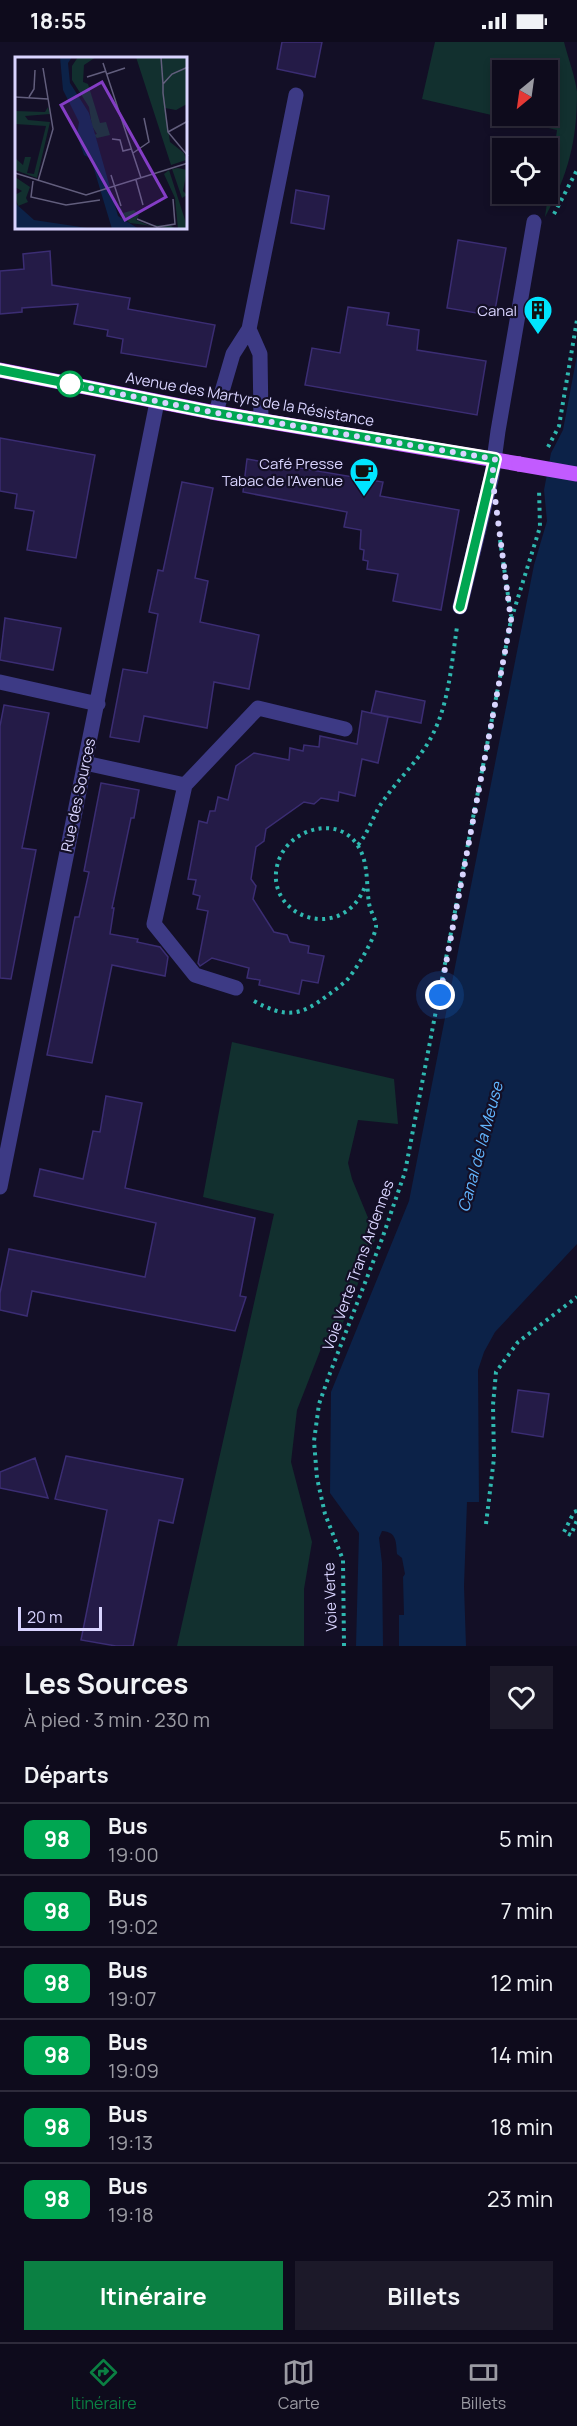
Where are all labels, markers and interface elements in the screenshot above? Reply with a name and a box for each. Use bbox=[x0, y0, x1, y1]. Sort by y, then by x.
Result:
text: 18:55 bbox=[30, 6, 86, 36]
inset map bbox=[15, 57, 188, 230]
north arrow bbox=[492, 60, 558, 126]
map controls bbox=[492, 60, 558, 204]
button: locate bbox=[492, 138, 558, 204]
building icon: Canal bbox=[522, 294, 554, 336]
place label: Canal bbox=[477, 300, 517, 321]
street label: Avenue des Martyrs de la Résistance bbox=[124, 367, 376, 431]
unlabelled marker bbox=[57, 371, 83, 397]
place label: Café Presse Tabac de l'Avenue bbox=[222, 453, 343, 491]
cafe icon: Café Presse Tabac de l'Avenue bbox=[348, 456, 380, 498]
street label: Rue des Sources bbox=[56, 736, 100, 854]
your location bbox=[425, 980, 455, 1010]
water label: Canal de la Meuse bbox=[452, 1078, 508, 1214]
street label: Voie Verte Trans Ardennes bbox=[317, 1177, 399, 1353]
street label: Voie Verte bbox=[318, 1562, 342, 1632]
scale bar bbox=[18, 1604, 102, 1632]
text: 20 m bbox=[27, 1606, 63, 1628]
text: Les Sources bbox=[24, 1664, 188, 1702]
button: heart bbox=[490, 1666, 553, 1729]
text: À pied · 3 min · 230 m bbox=[24, 1706, 210, 1733]
text: Départs bbox=[24, 1760, 109, 1790]
text: Bus bbox=[108, 1811, 148, 1841]
text: 5 min bbox=[499, 1824, 553, 1854]
text: 98 bbox=[44, 1825, 70, 1853]
text: 19:00 bbox=[108, 1841, 159, 1868]
text: Bus bbox=[108, 1883, 148, 1913]
text: 7 min bbox=[501, 1896, 553, 1926]
text: 98 bbox=[44, 1897, 70, 1925]
text: 19:02 bbox=[108, 1913, 158, 1940]
text: Bus bbox=[108, 1955, 148, 1985]
text: 12 min bbox=[491, 1968, 553, 1998]
text: 98 bbox=[44, 1969, 70, 1997]
text: 19:07 bbox=[108, 1985, 156, 2012]
text: Bus bbox=[108, 2027, 148, 2057]
text: 14 min bbox=[490, 2040, 553, 2070]
text: 98 bbox=[44, 2041, 70, 2069]
text: 19:09 bbox=[108, 2057, 159, 2084]
text: Bus bbox=[108, 2099, 148, 2129]
text: 18 min bbox=[490, 2112, 553, 2142]
text: 98 bbox=[44, 2113, 70, 2141]
text: 19:13 bbox=[108, 2129, 153, 2156]
text: Bus bbox=[108, 2171, 148, 2201]
text: 23 min bbox=[487, 2184, 553, 2214]
text: 98 bbox=[44, 2185, 70, 2213]
text: 19:18 bbox=[108, 2201, 154, 2228]
button: Itinéraire bbox=[24, 2261, 283, 2330]
button: Billets bbox=[295, 2261, 553, 2330]
tab: Itinéraire bbox=[71, 2356, 137, 2414]
tab: Carte bbox=[278, 2356, 320, 2414]
tab: Billets bbox=[461, 2356, 506, 2414]

